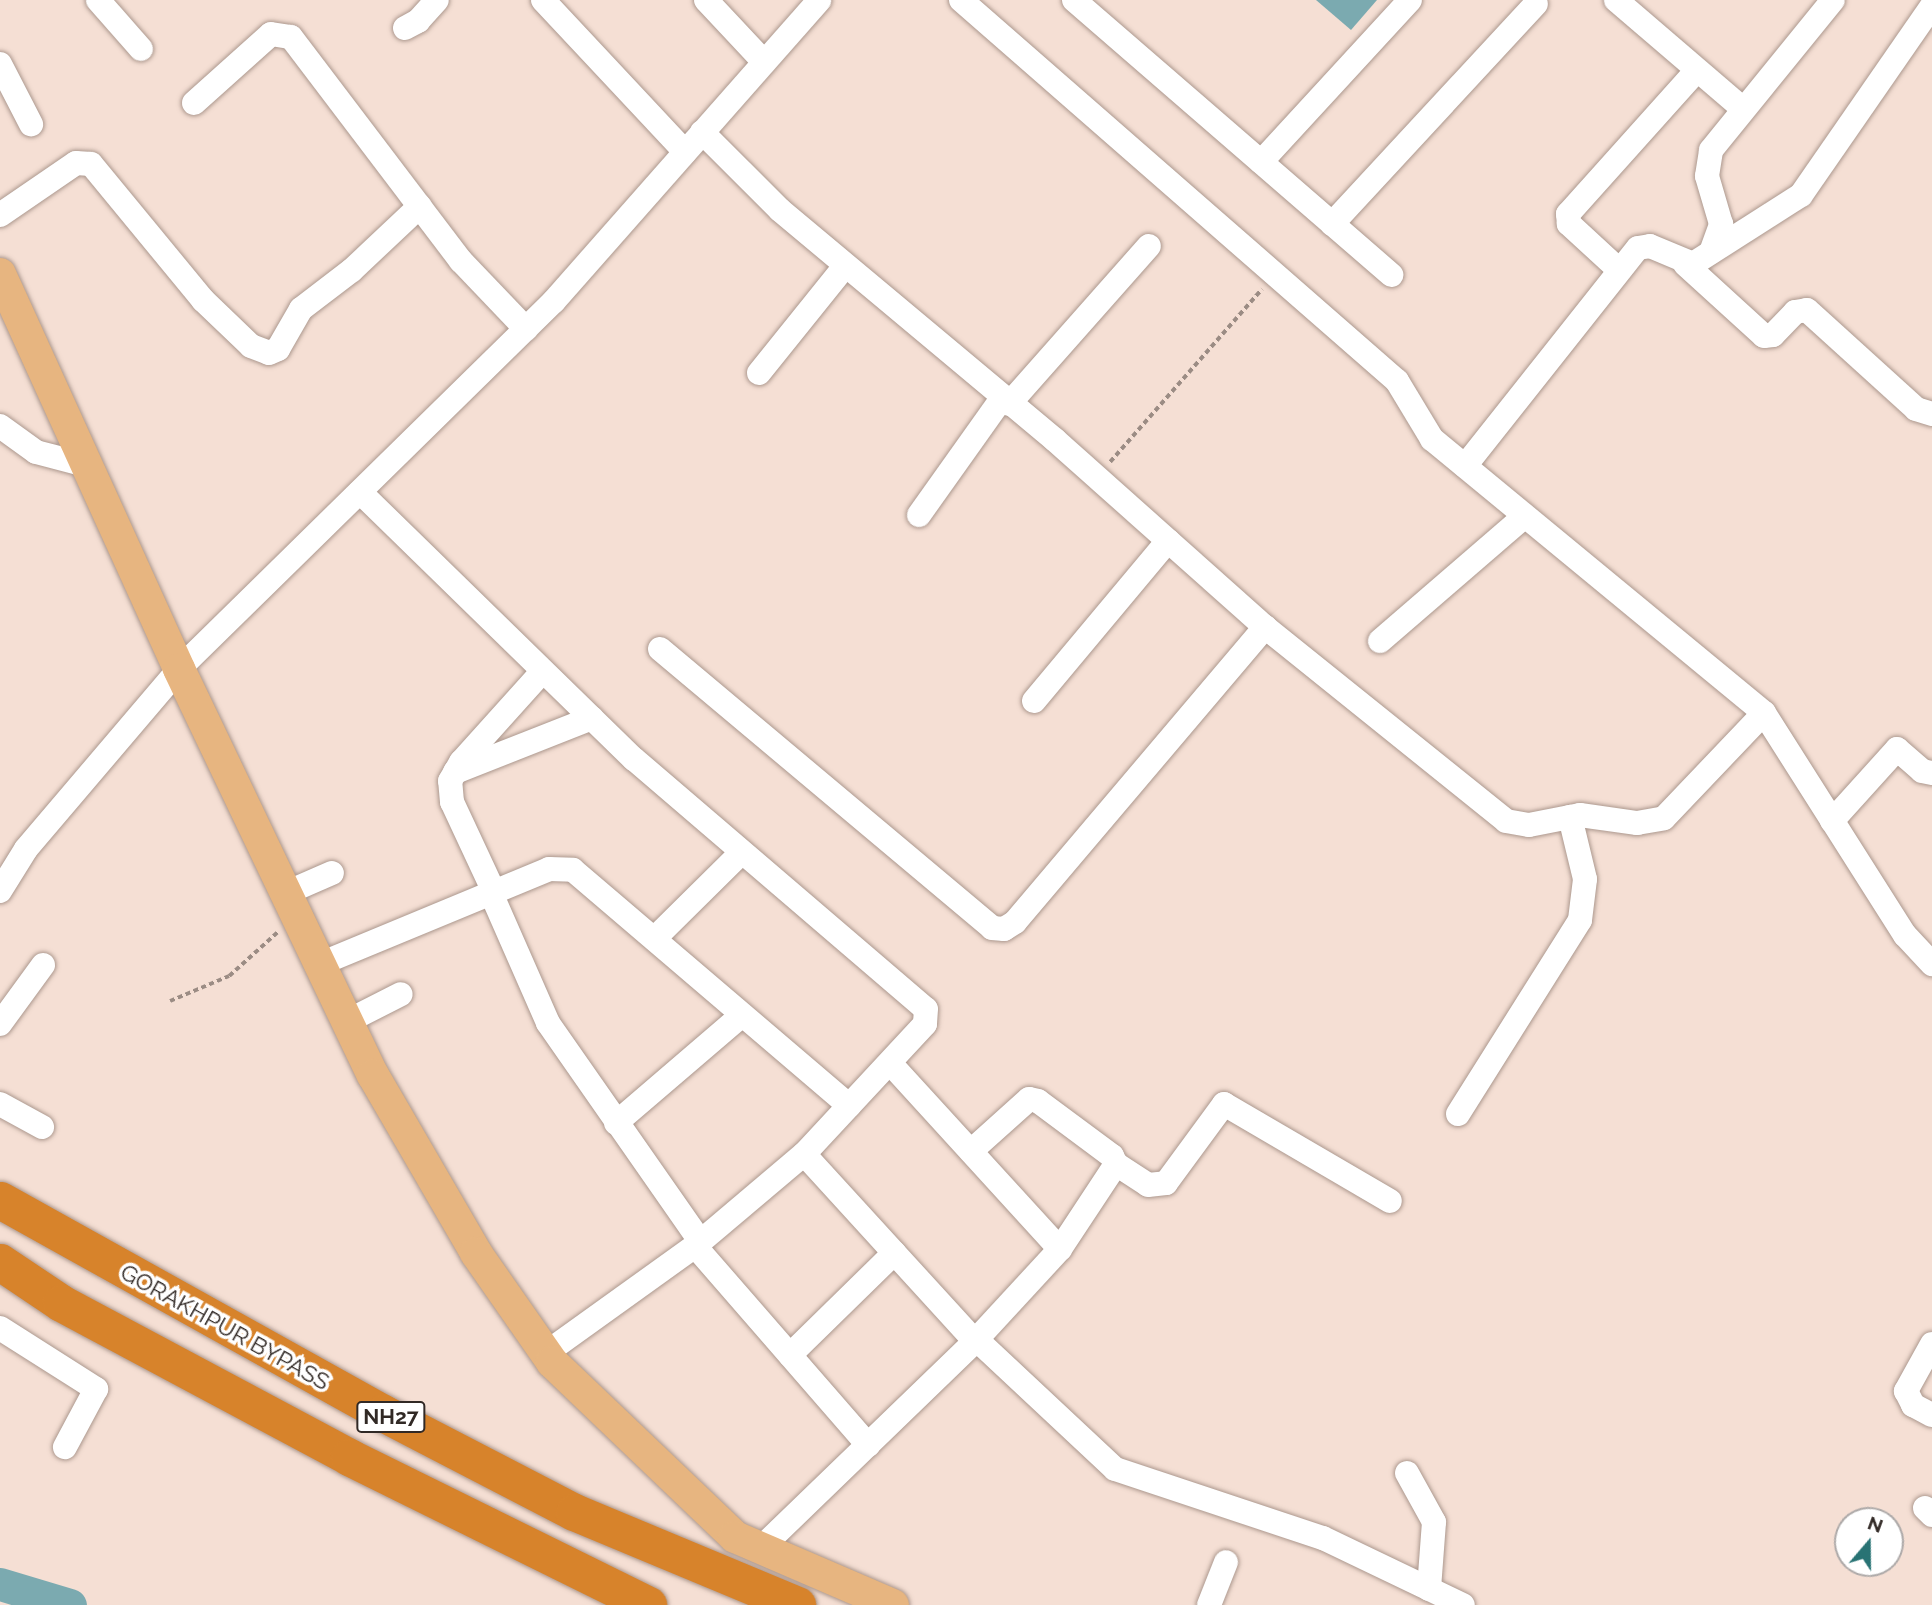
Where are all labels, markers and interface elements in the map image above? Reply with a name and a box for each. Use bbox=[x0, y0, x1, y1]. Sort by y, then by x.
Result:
street label: GORAKHPUR BYPASS bbox=[116, 1258, 334, 1396]
road number: NH27 bbox=[356, 1400, 426, 1434]
north arrow bbox=[1834, 1507, 1904, 1577]
text: N bbox=[1865, 1511, 1886, 1537]

